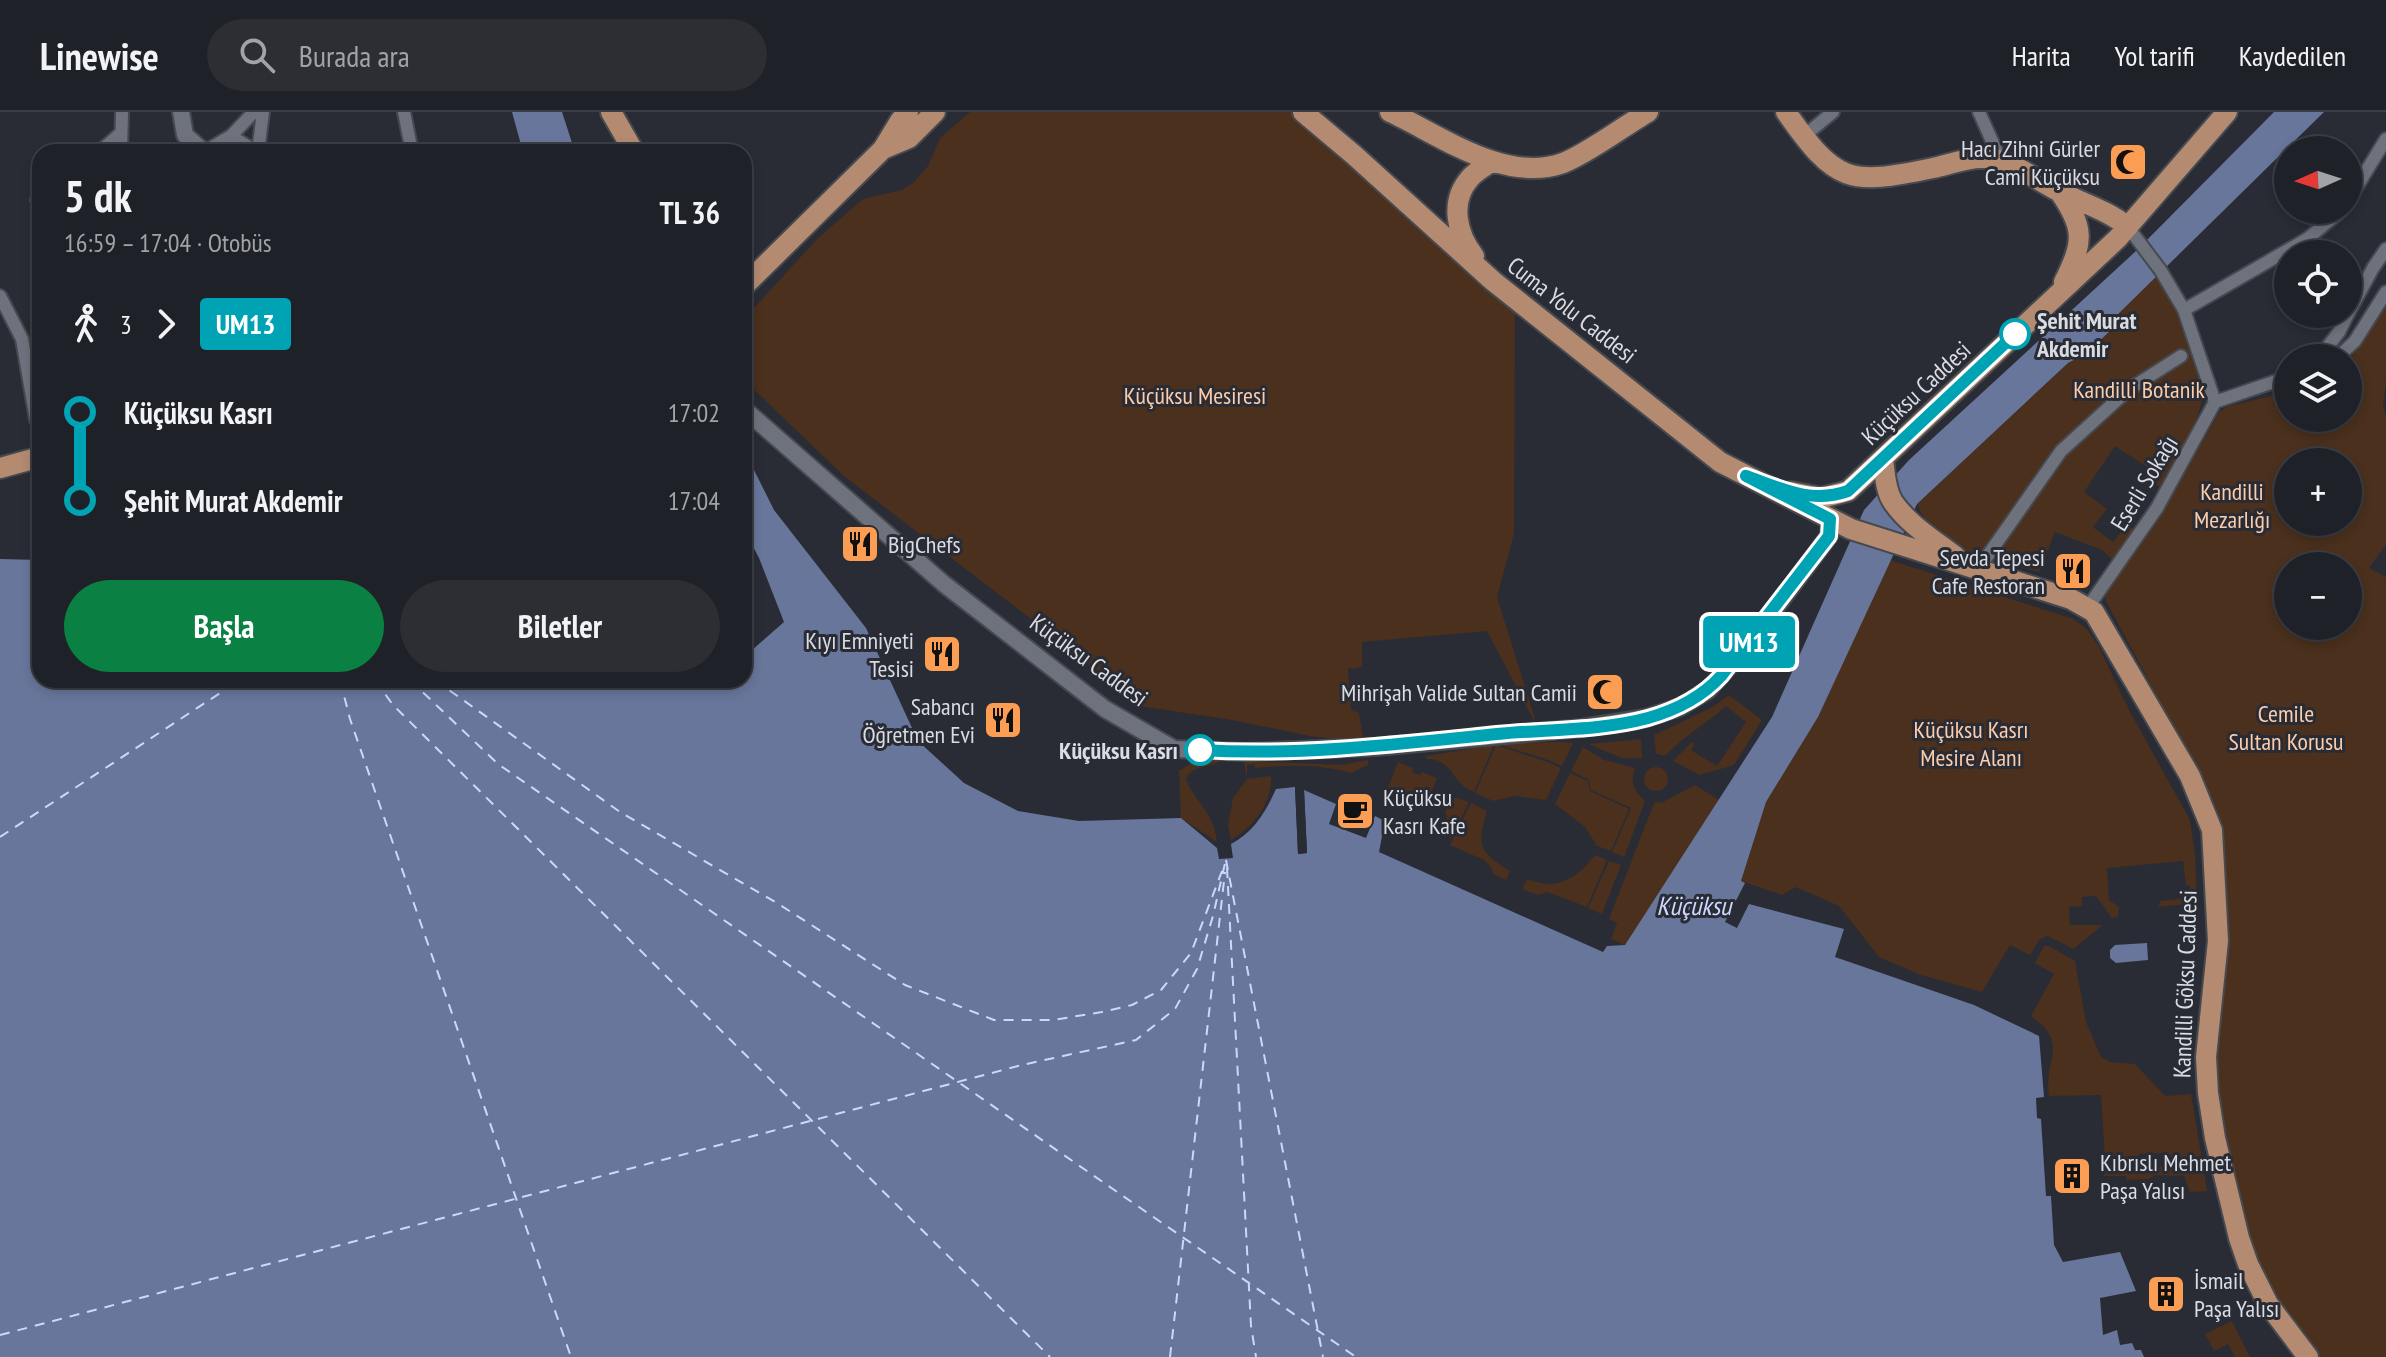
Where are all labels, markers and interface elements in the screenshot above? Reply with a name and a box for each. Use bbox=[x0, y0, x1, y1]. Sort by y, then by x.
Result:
search box bbox=[207, 19, 767, 91]
text: Linewise bbox=[40, 31, 159, 80]
icon: search bbox=[235, 33, 279, 77]
text: Burada ara bbox=[299, 36, 410, 75]
text: Harita bbox=[2012, 37, 2071, 74]
text: Yol tarifi bbox=[2115, 37, 2195, 74]
text: Kaydedilen bbox=[2239, 37, 2346, 74]
place label: Hacı Zihni Gürler Cami Küçüksu bbox=[1961, 133, 2100, 192]
north arrow bbox=[2274, 136, 2362, 224]
map controls bbox=[2274, 136, 2362, 640]
mosque icon: Hacı Zihni Gürler Cami Küçüksu bbox=[2107, 141, 2149, 183]
text: 5 dk bbox=[64, 167, 132, 224]
text: TL 36 bbox=[660, 193, 720, 232]
text: 16:59 – 17:04 · Otobüs bbox=[64, 226, 272, 259]
button: locate bbox=[2274, 240, 2362, 328]
street label: Cuma Yolu Caddesi bbox=[1501, 250, 1643, 370]
icon: walk bbox=[64, 302, 108, 346]
icon: forward bbox=[144, 302, 188, 346]
text: UM13 bbox=[216, 305, 275, 342]
place label: Şehit Murat Akdemir bbox=[2036, 305, 2136, 364]
text: 3 bbox=[120, 308, 132, 341]
marker: Şehit Murat Akdemir bbox=[2000, 319, 2030, 349]
street label: Küçüksu Caddesi bbox=[1855, 334, 1977, 452]
button: layers bbox=[2274, 344, 2362, 432]
park label: Kandilli Botanik bbox=[2073, 374, 2205, 405]
park label: Küçüksu Mesiresi bbox=[1124, 380, 1266, 411]
text: Küçüksu Kasrı bbox=[124, 393, 273, 432]
text: 17:02 bbox=[668, 396, 720, 429]
street label: Eserli Sokağı bbox=[2103, 430, 2185, 536]
button: + bbox=[2274, 448, 2362, 536]
park label: Kandilli Mezarlığı bbox=[2194, 476, 2270, 535]
text: Şehit Murat Akdemir bbox=[124, 481, 342, 520]
text: 17:04 bbox=[668, 484, 720, 517]
restaurant icon: BigChefs bbox=[839, 523, 881, 565]
place label: BigChefs bbox=[888, 529, 961, 560]
place label: Sevda Tepesi Cafe Restoran bbox=[1932, 542, 2045, 601]
restaurant icon: Sevda Tepesi Cafe Restoran bbox=[2052, 550, 2094, 592]
button: − bbox=[2274, 552, 2362, 640]
button: Başla bbox=[64, 580, 384, 672]
button: Biletler bbox=[400, 580, 720, 672]
street label: Küçüksu Caddesi bbox=[1024, 607, 1154, 713]
line badge: UM13 bbox=[1693, 616, 1805, 668]
text: UM13 bbox=[1719, 623, 1779, 660]
place label: Kıyı Emniyeti Tesisi bbox=[805, 625, 914, 684]
restaurant icon: Kıyı Emniyeti Tesisi bbox=[921, 633, 963, 675]
mosque icon: Mihrişah Valide Sultan Camii bbox=[1584, 671, 1626, 713]
place label: Mihrişah Valide Sultan Camii bbox=[1341, 677, 1577, 708]
place label: Sabancı Öğretmen Evi bbox=[862, 691, 975, 750]
park label: Cemile Sultan Korusu bbox=[2229, 698, 2343, 757]
restaurant icon: Sabancı Öğretmen Evi bbox=[982, 699, 1024, 741]
park label: Küçüksu Kasrı Mesire Alanı bbox=[1914, 714, 2028, 773]
place label: Küçüksu Kasrı bbox=[1059, 735, 1178, 766]
marker: Küçüksu Kasrı bbox=[1185, 735, 1215, 765]
place label: Küçüksu Kasrı Kafe bbox=[1383, 782, 1466, 841]
cafe icon: Küçüksu Kasrı Kafe bbox=[1334, 790, 1376, 832]
water label: Küçüksu bbox=[1657, 889, 1733, 922]
street label: Kandilli Göksu Caddesi bbox=[2166, 890, 2204, 1078]
place label: Kıbrıslı Mehmet Paşa Yalısı bbox=[2100, 1147, 2232, 1206]
building icon: Kıbrıslı Mehmet Paşa Yalısı bbox=[2051, 1155, 2093, 1197]
place label: İsmail Paşa Yalısı bbox=[2194, 1265, 2279, 1324]
building icon: İsmail Paşa Yalısı bbox=[2145, 1273, 2187, 1315]

